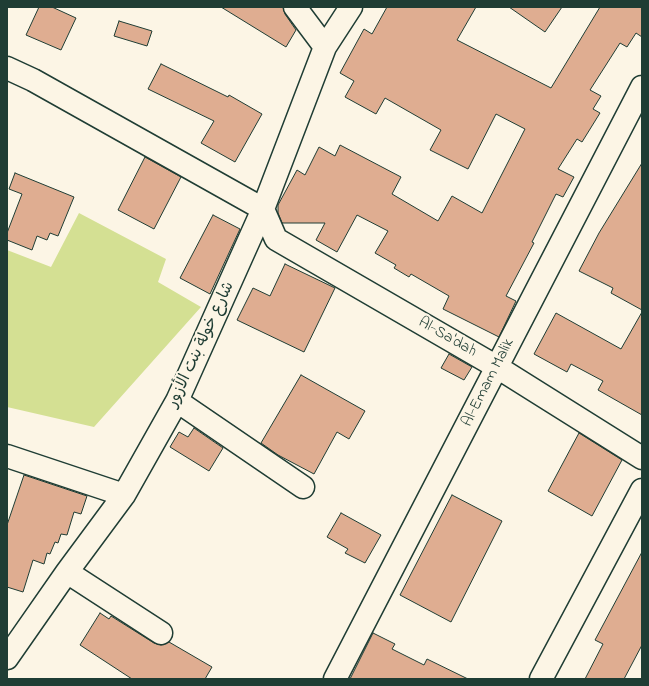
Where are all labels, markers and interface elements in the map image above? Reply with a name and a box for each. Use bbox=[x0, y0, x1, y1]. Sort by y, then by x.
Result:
street label: شارع خولة بنت الأزور bbox=[164, 279, 240, 411]
street label: Al-Sa'dah bbox=[414, 314, 480, 362]
street label: Al-Emam Malik bbox=[459, 336, 519, 430]

